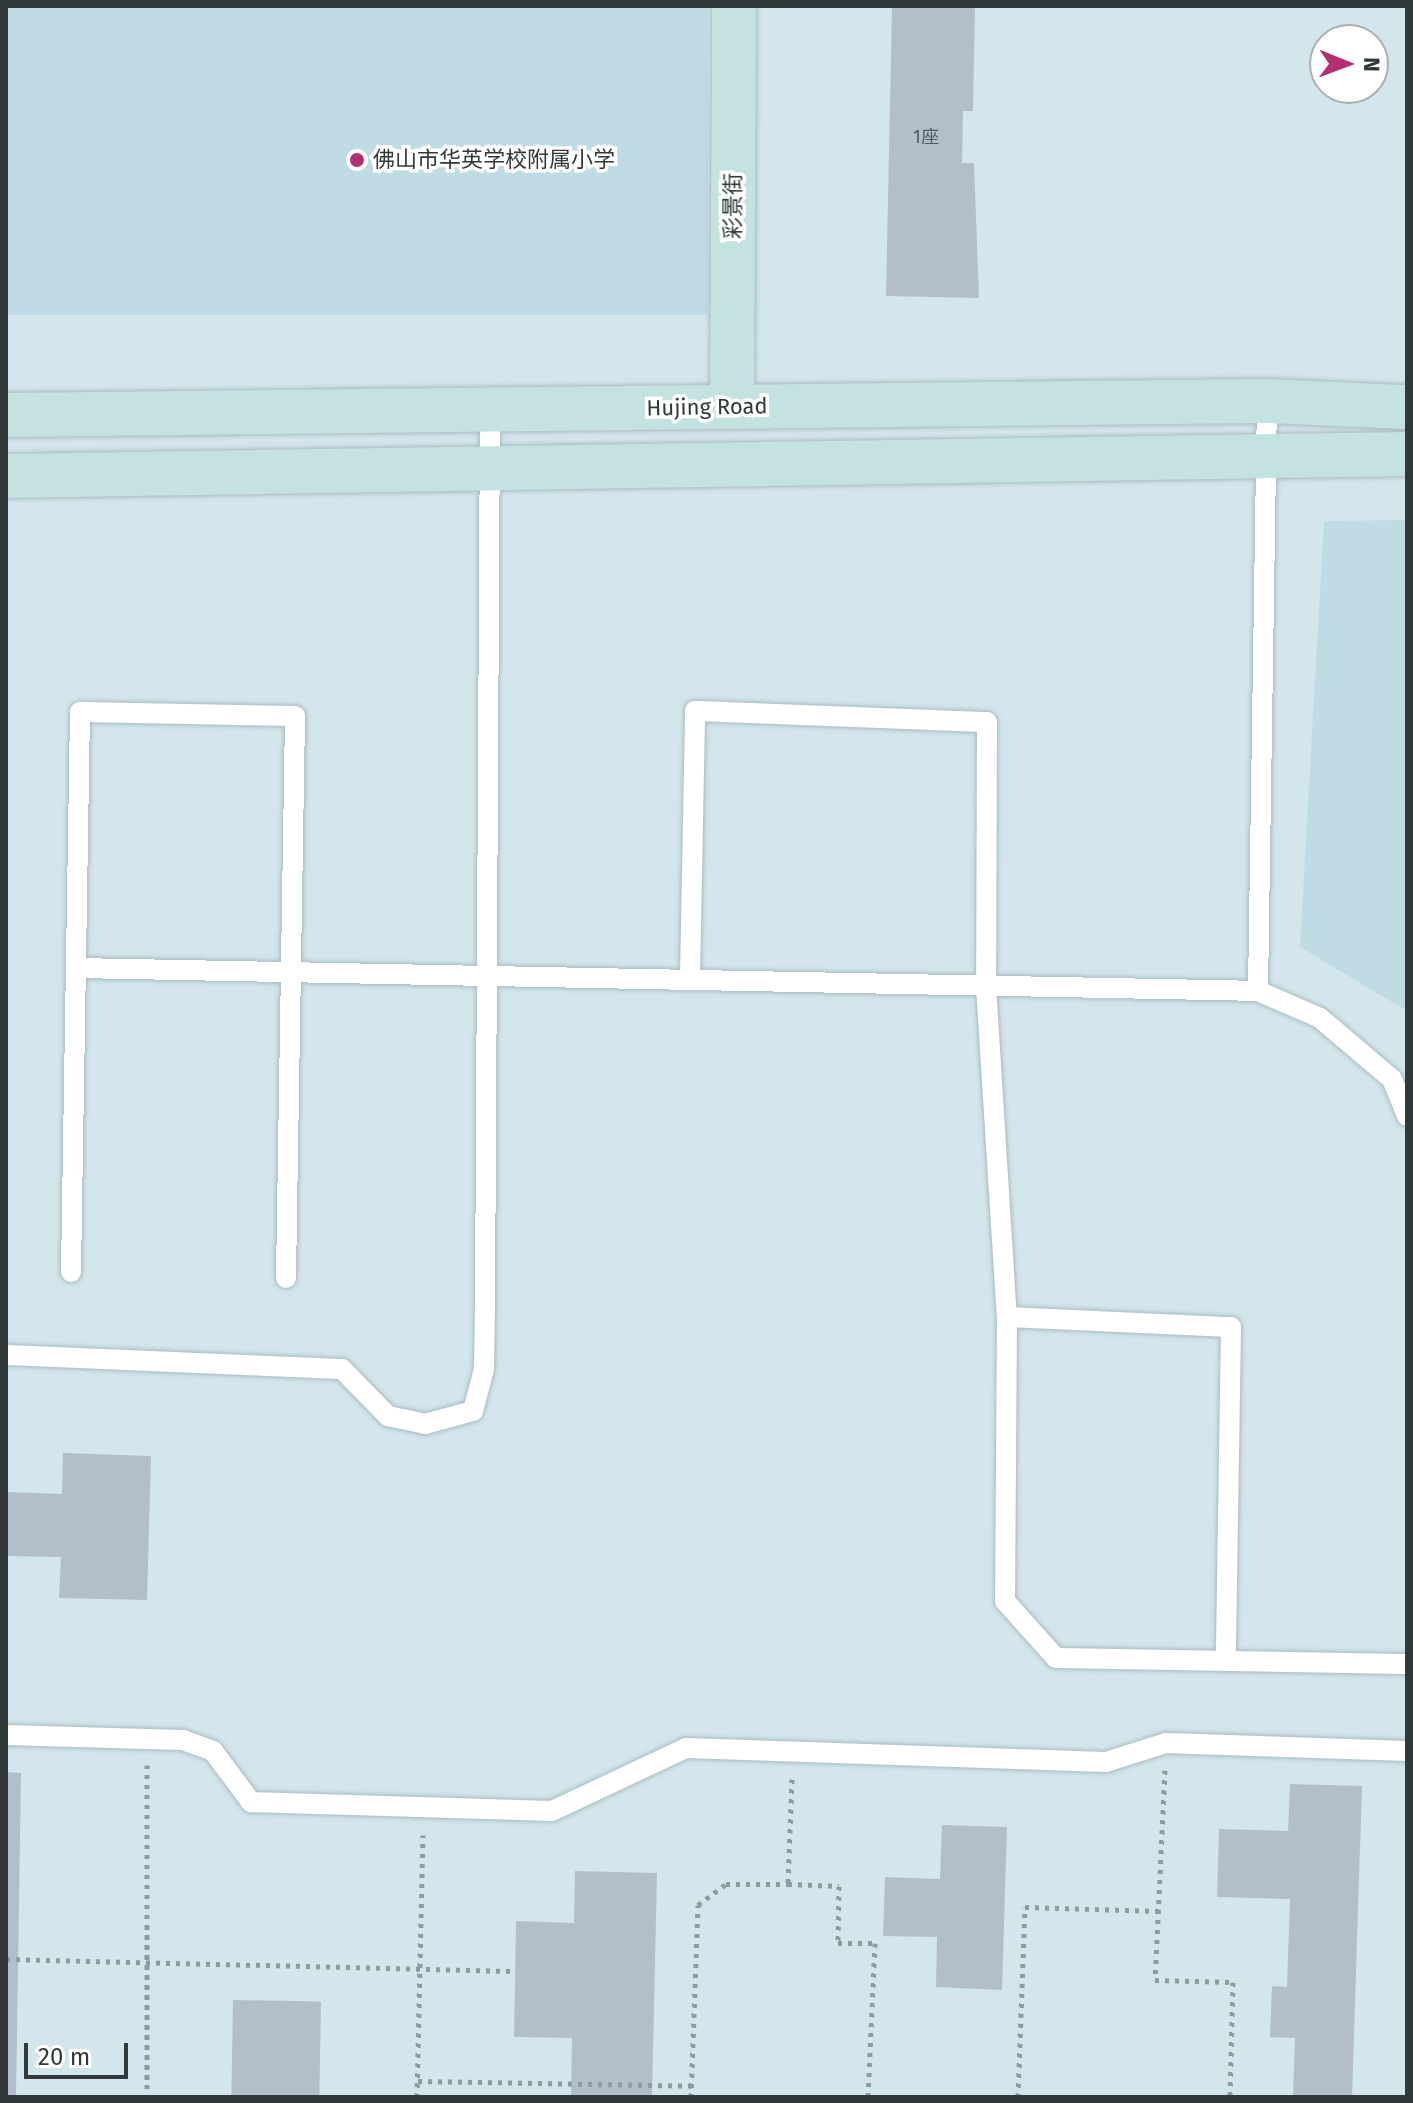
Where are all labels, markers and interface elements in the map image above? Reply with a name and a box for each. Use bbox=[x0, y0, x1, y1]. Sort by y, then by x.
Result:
north arrow bbox=[1309, 24, 1389, 104]
text: N bbox=[1358, 57, 1385, 72]
house number: 1座 bbox=[913, 126, 939, 148]
place label: 佛山市华英学校附属小学 bbox=[373, 147, 615, 173]
marker: 佛山市华英学校附属小学 bbox=[348, 151, 366, 169]
street label: 彩景街 bbox=[720, 173, 746, 239]
street label: Hujing Road bbox=[646, 393, 768, 421]
scale bar bbox=[28, 2027, 132, 2077]
text: 20 m bbox=[38, 2043, 90, 2071]

